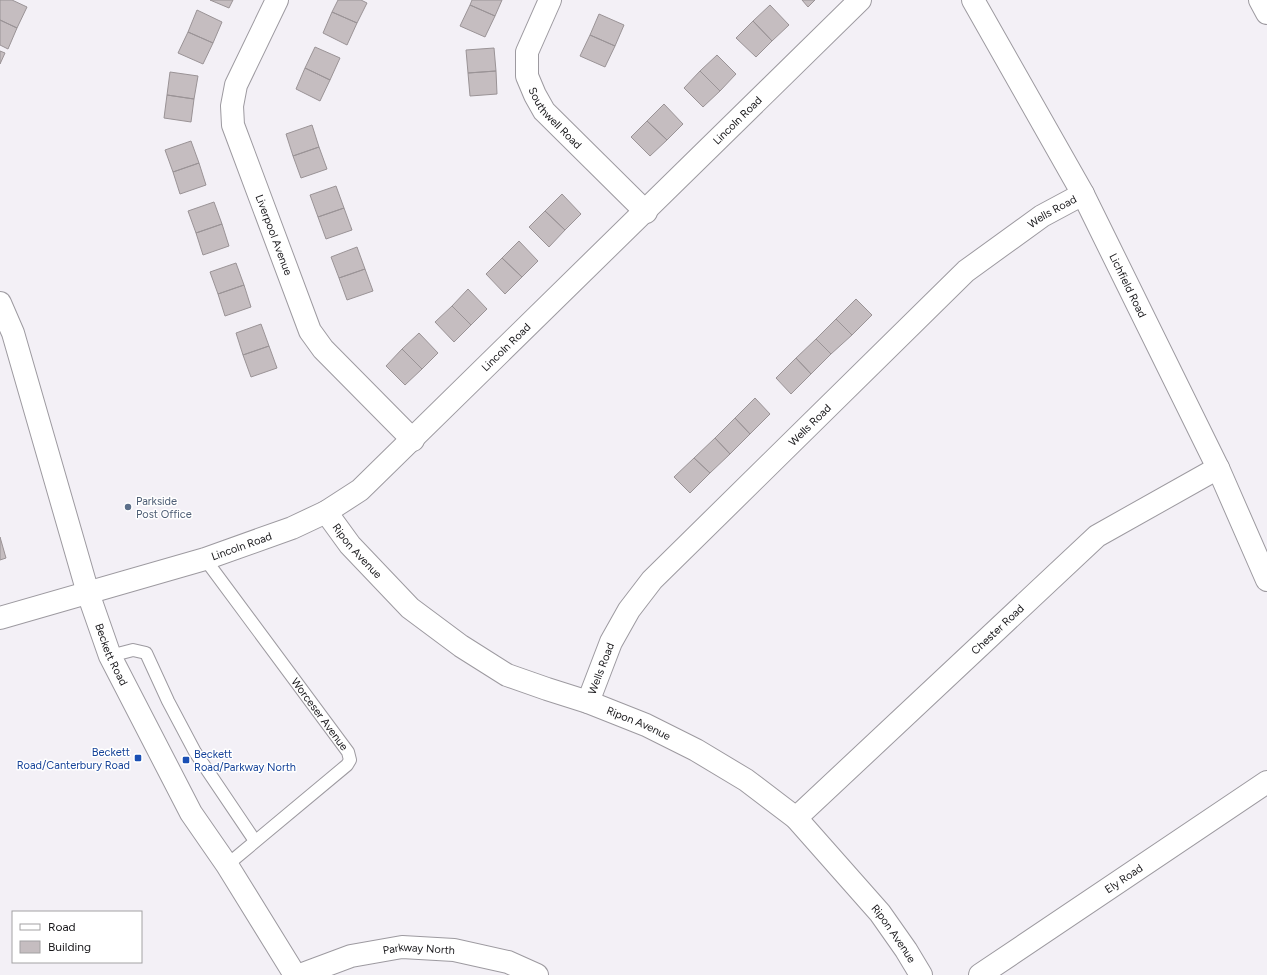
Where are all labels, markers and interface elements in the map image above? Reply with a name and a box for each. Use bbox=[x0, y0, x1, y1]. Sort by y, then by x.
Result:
street label: Southwell Road bbox=[525, 85, 584, 152]
street label: Lincoln Road bbox=[710, 94, 765, 147]
street label: Liverpool Avenue bbox=[253, 193, 295, 277]
street label: Wells Road bbox=[1025, 193, 1079, 231]
street label: Lichfield Road bbox=[1106, 251, 1149, 320]
street label: Lincoln Road bbox=[479, 321, 533, 374]
street label: Wells Road bbox=[786, 402, 834, 449]
place label: Parkside Post Office bbox=[136, 495, 192, 521]
marker: Parkside Post Office bbox=[123, 502, 133, 512]
street label: Ripon Avenue bbox=[330, 521, 384, 581]
street label: Lincoln Road bbox=[210, 530, 274, 563]
street label: Chester Road bbox=[969, 602, 1027, 657]
street label: Beckett Road bbox=[92, 622, 130, 688]
street label: Wells Road bbox=[586, 641, 617, 696]
street label: Worceser Avenue bbox=[288, 676, 351, 753]
street label: Ripon Avenue bbox=[605, 704, 673, 743]
place label: Beckett Road/Canterbury Road bbox=[17, 746, 130, 772]
place label: Beckett Road/Parkway North bbox=[194, 748, 296, 774]
marker: Beckett Road/Canterbury Road bbox=[133, 753, 143, 763]
marker: Beckett Road/Parkway North bbox=[181, 755, 191, 765]
street label: Ely Road bbox=[1102, 862, 1145, 896]
street label: Ripon Avenue bbox=[868, 902, 918, 965]
legend bbox=[12, 911, 142, 963]
text: Road bbox=[48, 920, 76, 934]
text: Building bbox=[48, 940, 91, 954]
street label: Parkway North bbox=[382, 941, 455, 957]

